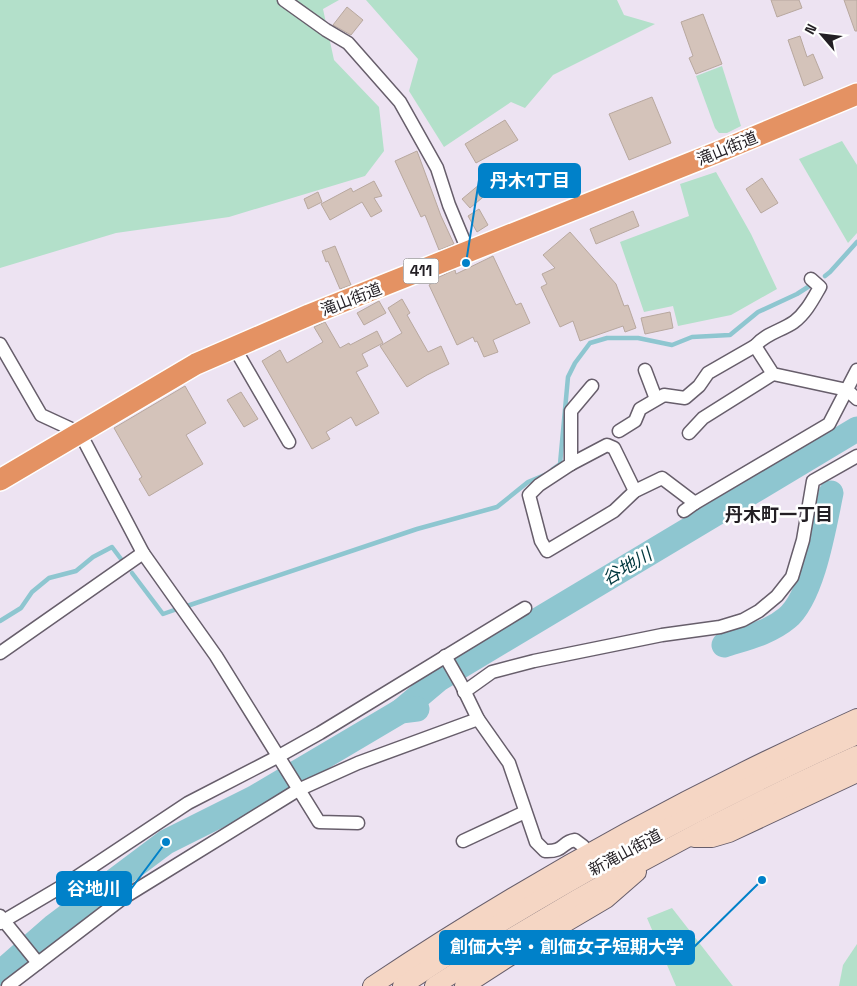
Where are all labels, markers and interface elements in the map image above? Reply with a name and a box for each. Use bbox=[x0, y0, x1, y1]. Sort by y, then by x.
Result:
north arrow bbox=[797, 10, 847, 60]
text: N bbox=[800, 21, 821, 37]
street label: 滝山街道 bbox=[694, 127, 761, 170]
callout: 丹木1丁目 bbox=[479, 164, 580, 197]
text: 丹木1丁目 bbox=[490, 169, 570, 192]
road number: 411 bbox=[404, 258, 438, 284]
street label: 滝山街道 bbox=[318, 278, 385, 321]
district label: 丹木町一丁目 bbox=[725, 503, 833, 526]
water label: 谷地川 bbox=[598, 542, 658, 590]
street label: 新滝山街道 bbox=[585, 824, 665, 880]
callout: 谷地川 bbox=[57, 872, 131, 905]
text: 谷地川 bbox=[67, 877, 121, 900]
callout: 創価大学・創価女子短期大学 bbox=[440, 931, 694, 964]
text: 創価大学・創価女子短期大学 bbox=[450, 935, 684, 958]

